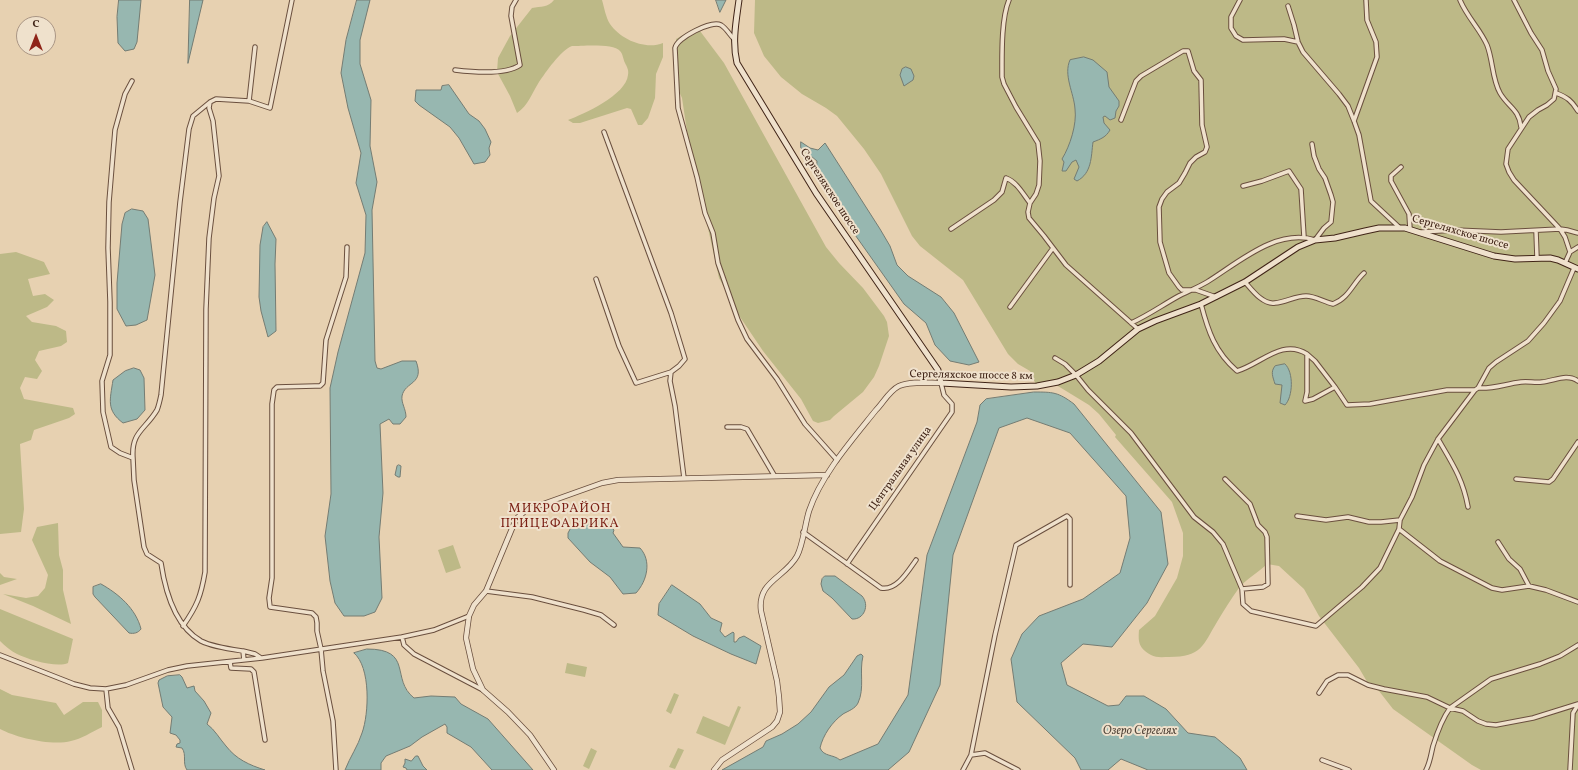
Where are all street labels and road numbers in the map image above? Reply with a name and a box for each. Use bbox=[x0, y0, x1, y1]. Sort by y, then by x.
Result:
street label: Сергеляхское шоссе bbox=[796, 147, 862, 237]
street label: Сергеляхское шоссе bbox=[1410, 213, 1510, 253]
street label: Сергеляхское шоссе 8 км bbox=[909, 368, 1033, 384]
street label: Центральная улица bbox=[867, 424, 935, 514]

